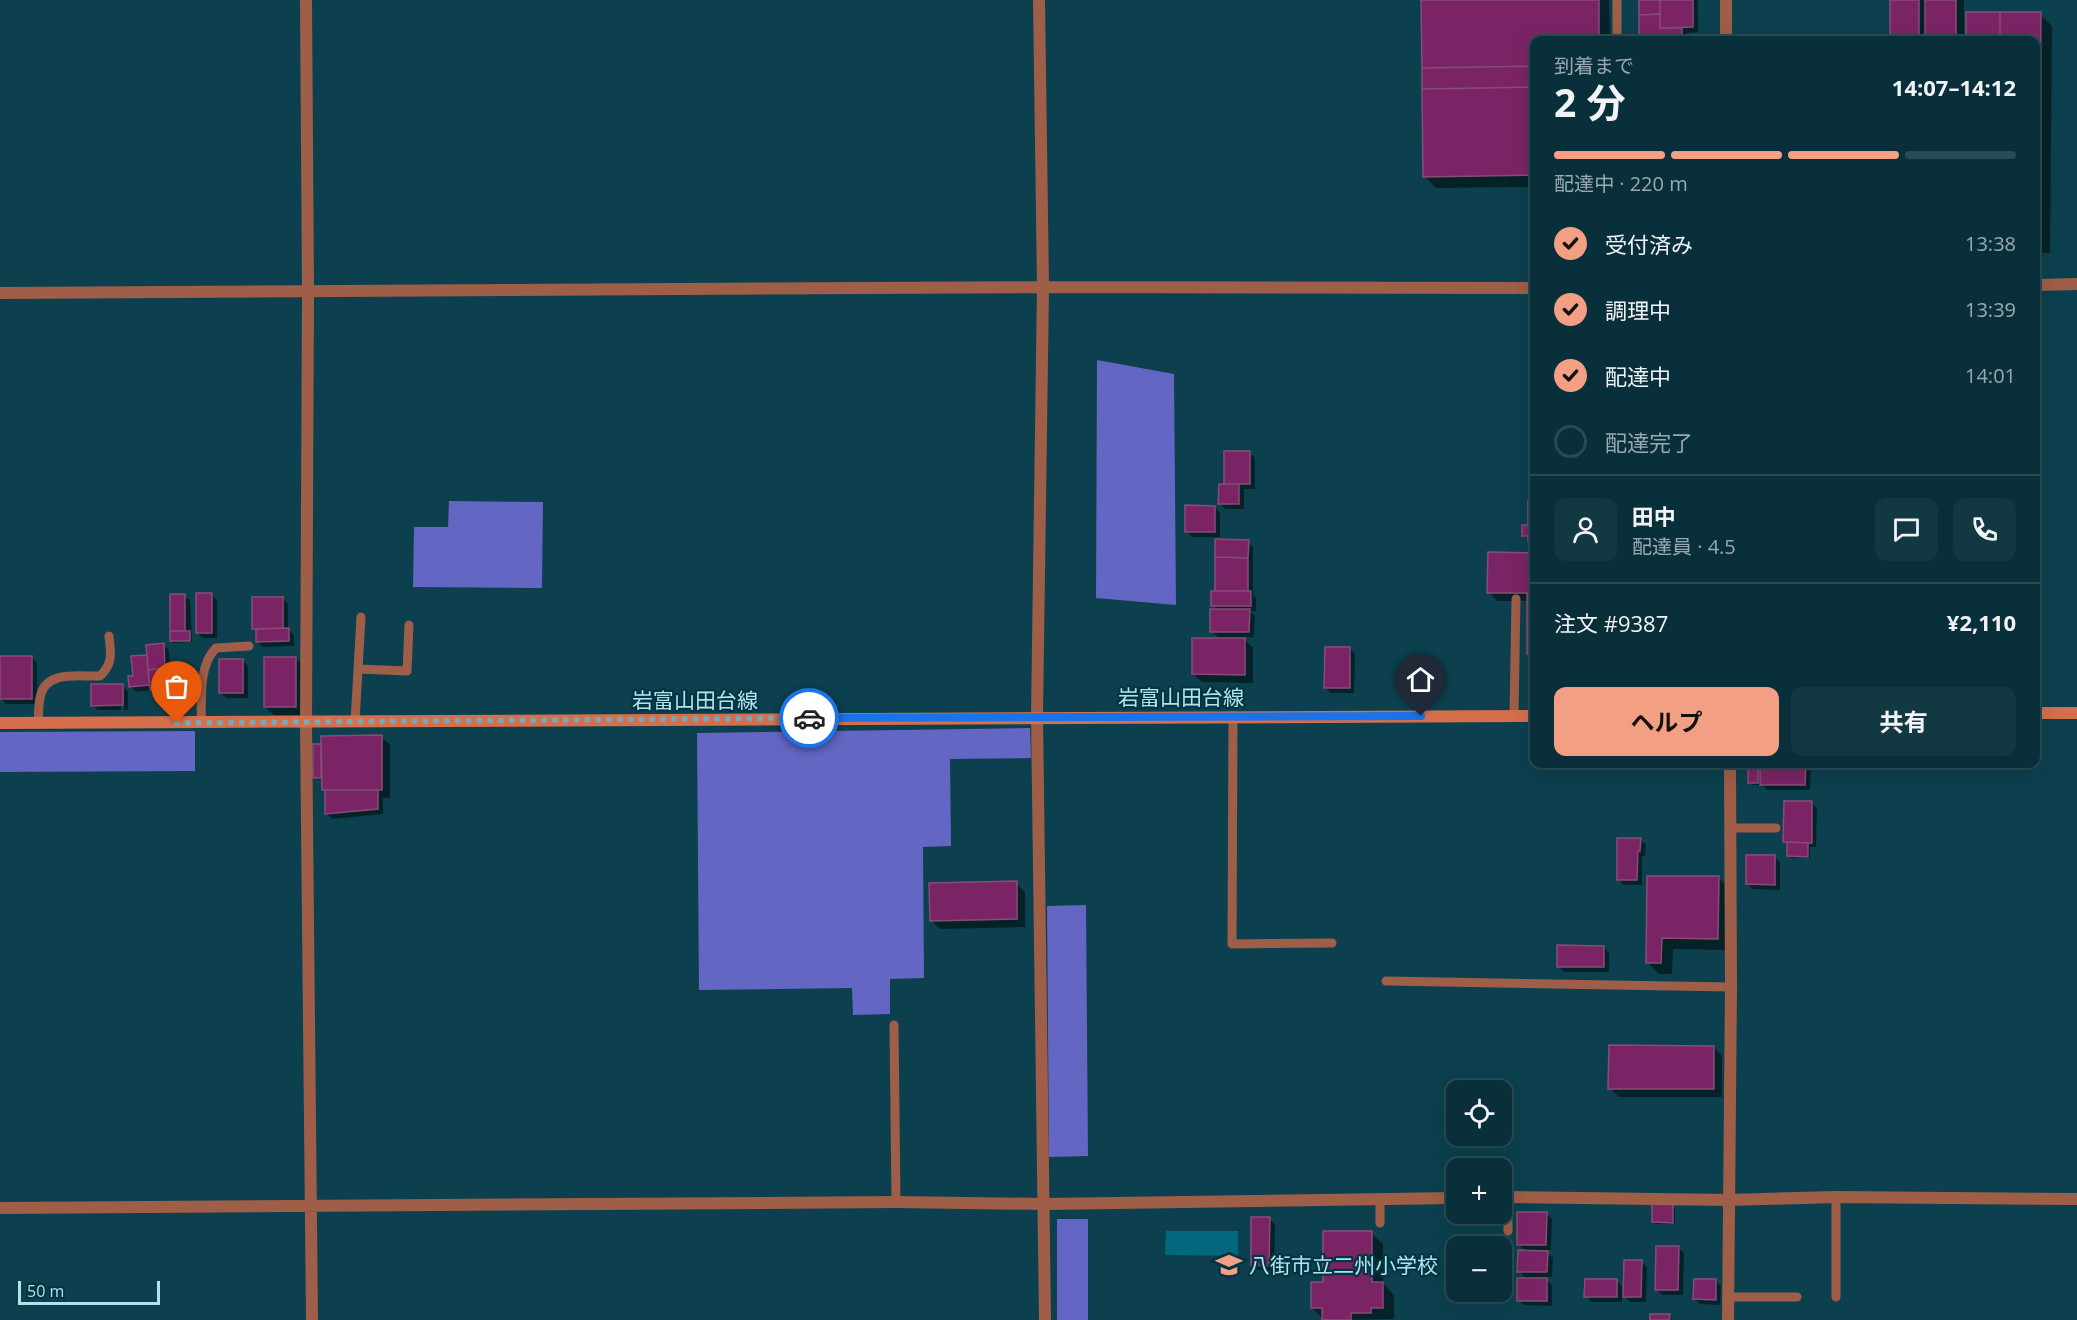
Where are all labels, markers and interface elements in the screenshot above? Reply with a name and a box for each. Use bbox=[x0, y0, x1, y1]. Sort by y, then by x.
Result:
text: 到着まで bbox=[1554, 52, 1634, 79]
text: 14:07–14:12 bbox=[1892, 72, 2016, 102]
text: 2 分 bbox=[1554, 75, 1625, 128]
text: 配達中 · 220 m bbox=[1554, 170, 1688, 197]
icon: check bbox=[1554, 227, 1587, 260]
text: 受付済み bbox=[1605, 229, 1693, 259]
text: 13:38 bbox=[1965, 230, 2016, 257]
icon: check bbox=[1554, 293, 1587, 326]
text: 調理中 bbox=[1605, 295, 1671, 325]
text: 13:39 bbox=[1965, 296, 2016, 323]
icon: check bbox=[1554, 359, 1587, 392]
text: 配達中 bbox=[1605, 361, 1671, 391]
text: 14:01 bbox=[1965, 362, 2016, 389]
text: 配達完了 bbox=[1605, 427, 1693, 457]
button: person bbox=[1554, 498, 1617, 561]
button: chat bbox=[1875, 498, 1938, 561]
button: phone bbox=[1953, 498, 2016, 561]
text: 田中 bbox=[1632, 501, 1676, 531]
text: 配達員 · 4.5 bbox=[1632, 533, 1736, 560]
text: ¥2,110 bbox=[1947, 607, 2016, 637]
text: 注文 #9387 bbox=[1554, 608, 1668, 638]
pin bbox=[1395, 654, 1446, 716]
pin bbox=[151, 661, 202, 723]
icon: home bbox=[1404, 663, 1437, 696]
icon: bag bbox=[160, 670, 193, 703]
street label: 岩富山田台線 bbox=[1118, 683, 1244, 711]
street label: 岩富山田台線 bbox=[632, 686, 758, 714]
button: ヘルプ bbox=[1554, 687, 1779, 756]
button: 共有 bbox=[1791, 687, 2016, 756]
courier bbox=[779, 688, 839, 748]
icon: car bbox=[793, 702, 826, 735]
map controls bbox=[1446, 1080, 1512, 1302]
button: locate bbox=[1446, 1080, 1512, 1146]
button: + bbox=[1446, 1158, 1512, 1224]
button: − bbox=[1446, 1236, 1512, 1302]
school or university icon: 八街市立二州小学校 bbox=[1214, 1250, 1244, 1280]
place label: 八街市立二州小学校 bbox=[1249, 1251, 1438, 1279]
scale bar bbox=[18, 1278, 160, 1306]
text: 50 m bbox=[27, 1280, 64, 1302]

